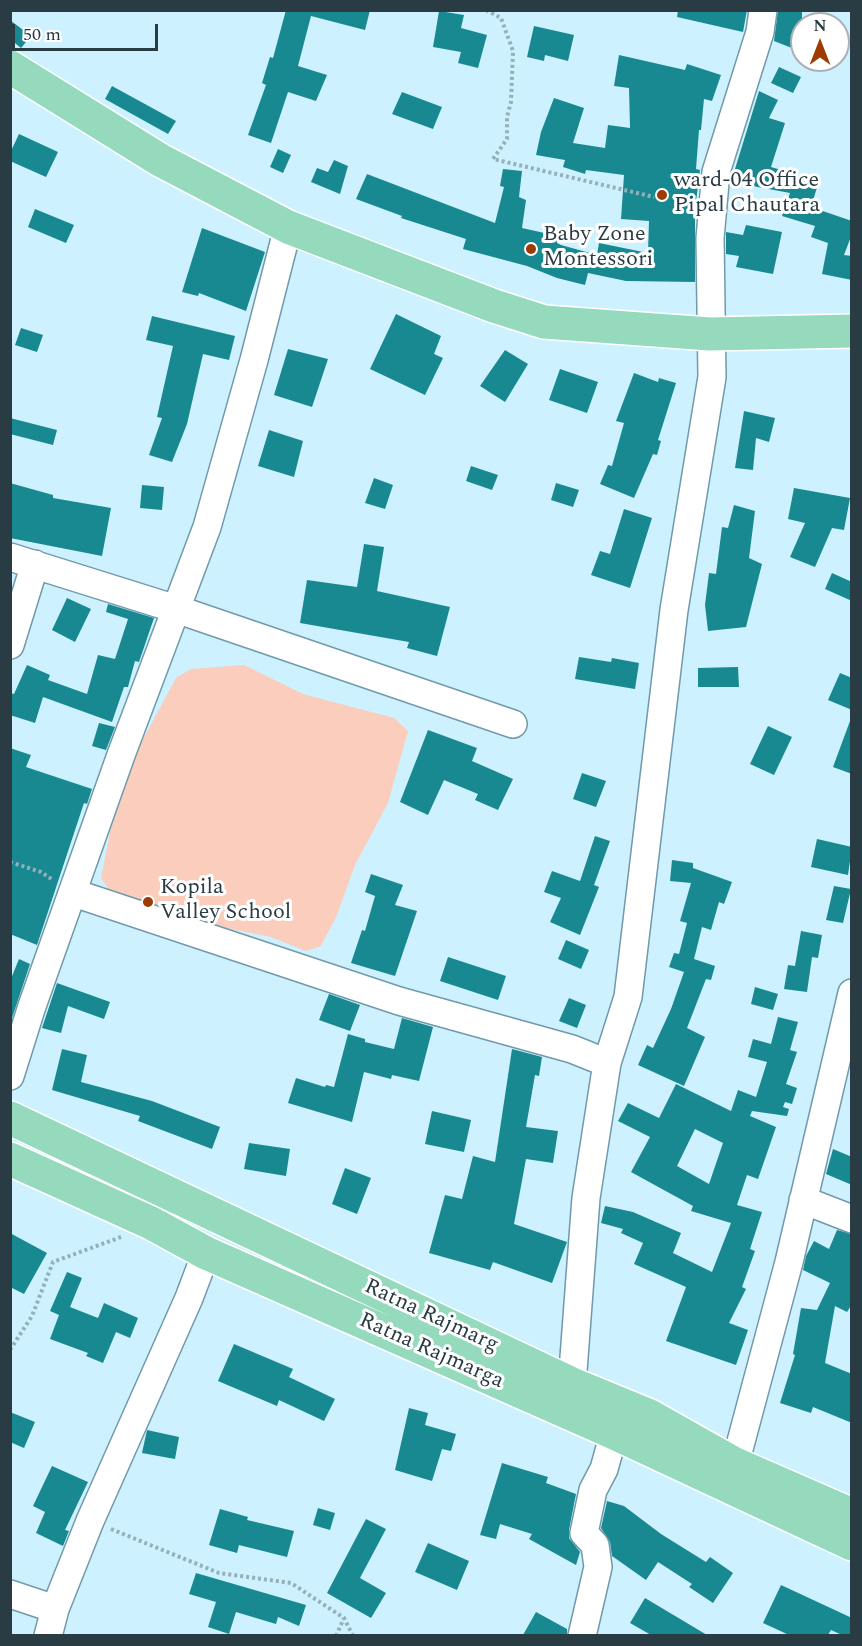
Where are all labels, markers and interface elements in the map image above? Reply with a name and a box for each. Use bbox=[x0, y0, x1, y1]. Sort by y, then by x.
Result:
scale bar bbox=[15, 12, 160, 50]
north arrow bbox=[790, 12, 850, 72]
text: N bbox=[813, 14, 827, 38]
text: 50 m bbox=[23, 21, 61, 48]
place label: ward-04 Office Pipal Chautara bbox=[674, 169, 820, 220]
marker: ward-04 Office Pipal Chautara bbox=[655, 188, 669, 202]
place label: Baby Zone Montessori bbox=[543, 223, 654, 274]
marker: Baby Zone Montessori bbox=[524, 242, 538, 256]
place label: Kopila Valley School bbox=[160, 876, 291, 927]
marker: Kopila Valley School bbox=[141, 895, 155, 909]
street label: Ratna Rajmarg bbox=[360, 1274, 502, 1360]
street label: Ratna Rajmarga bbox=[354, 1308, 508, 1396]

